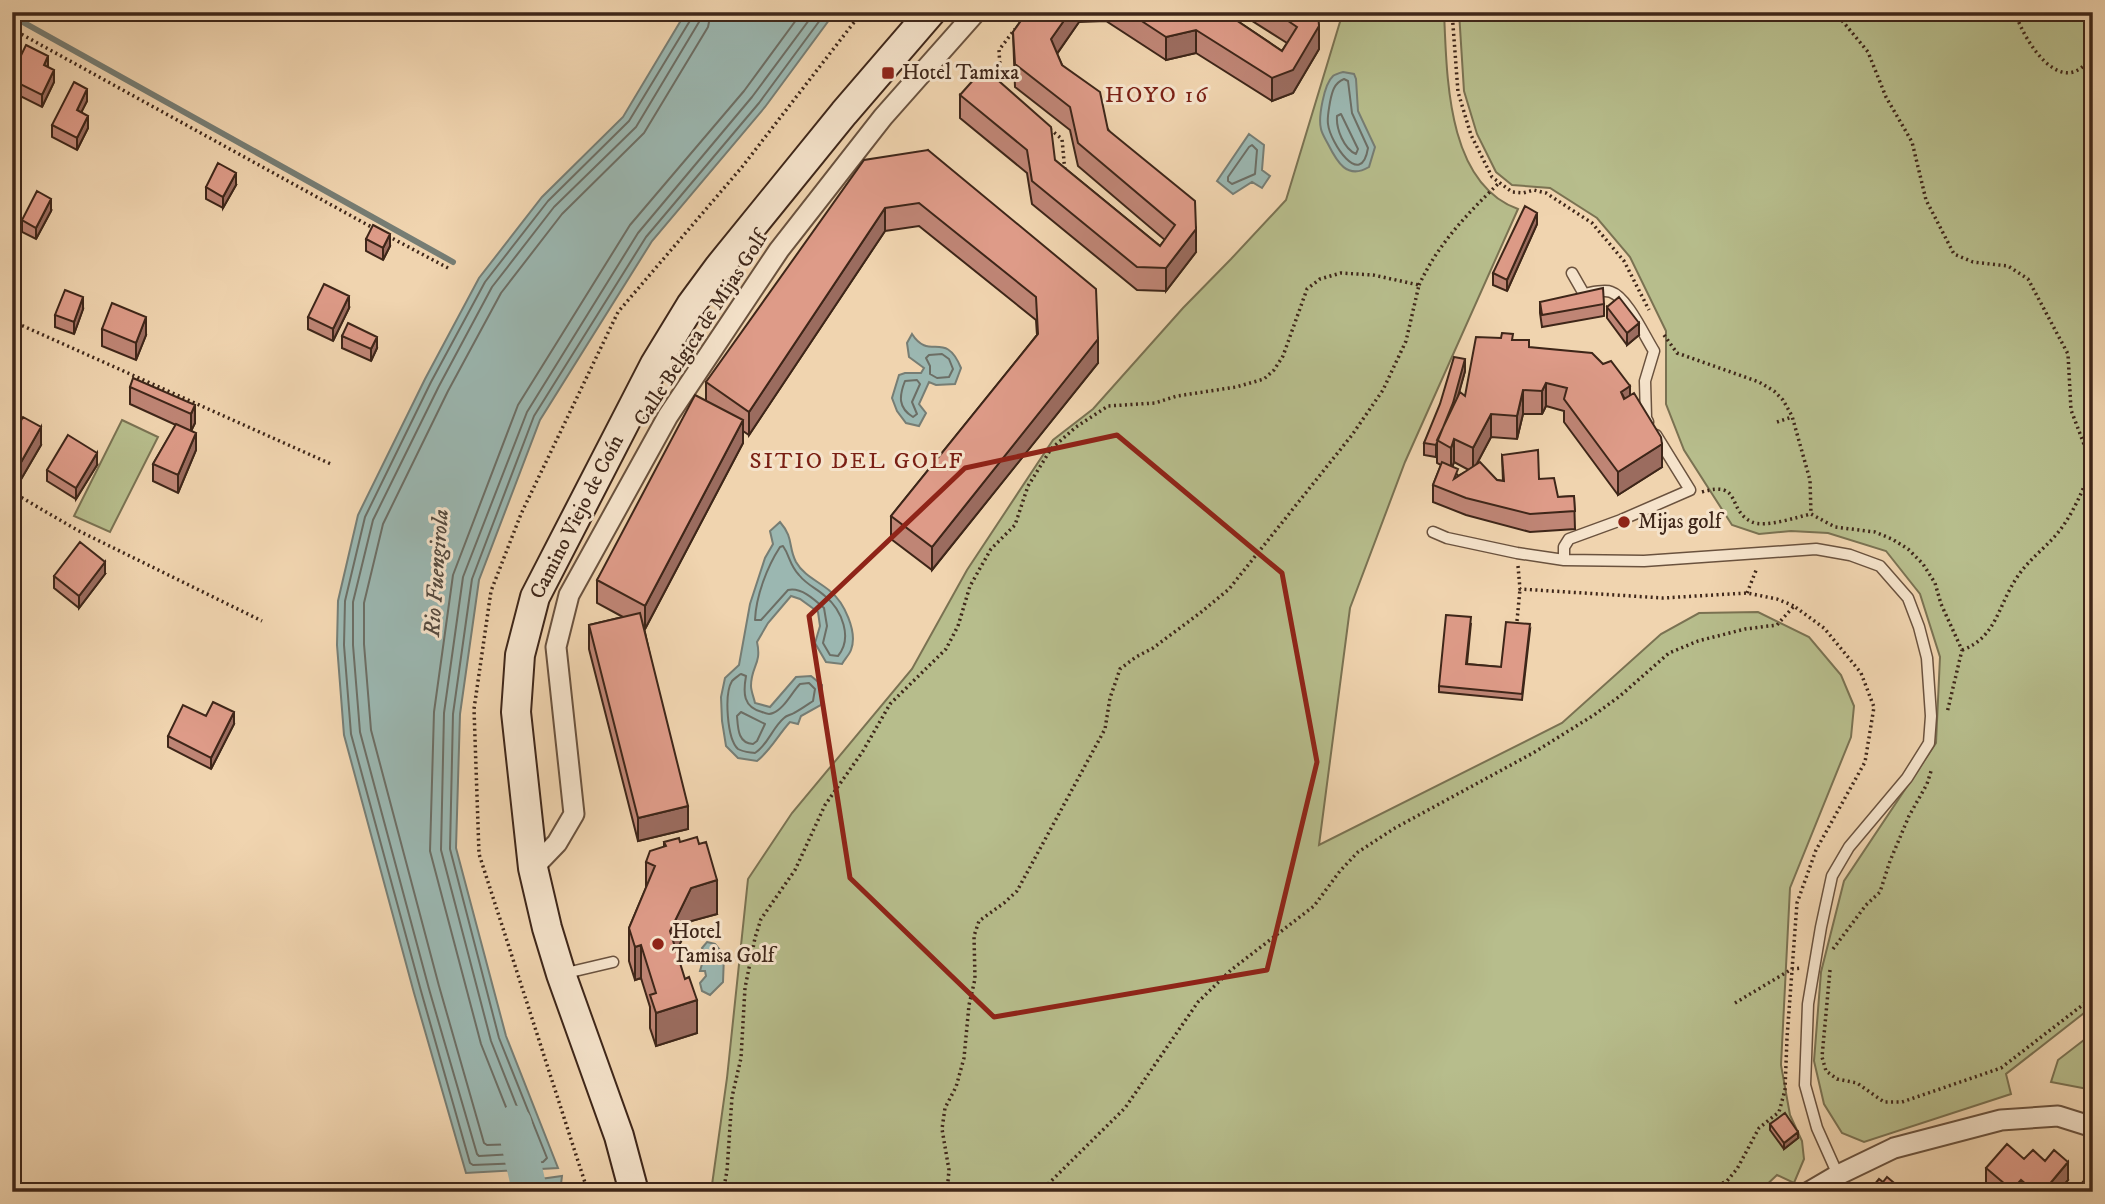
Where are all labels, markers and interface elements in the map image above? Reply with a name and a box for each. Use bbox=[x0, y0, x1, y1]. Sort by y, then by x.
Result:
place label: Hotel Tamixa bbox=[902, 60, 1019, 86]
marker: Hotel Tamixa bbox=[880, 65, 896, 81]
district label: HOYO 16 bbox=[1105, 81, 1209, 110]
street label: Calle Belgica de Mijas Golf bbox=[628, 224, 775, 431]
street label: Camino Viejo de Coín bbox=[524, 430, 630, 604]
district label: SITIO DEL GOLF bbox=[750, 447, 964, 476]
water label: Rio Fuengirola bbox=[418, 508, 456, 639]
place label: Mijas golf bbox=[1638, 509, 1725, 535]
marker: Mijas golf bbox=[1616, 514, 1632, 530]
place label: Hotel Tamisa Golf bbox=[672, 919, 778, 969]
marker: Hotel Tamisa Golf bbox=[650, 936, 666, 952]

